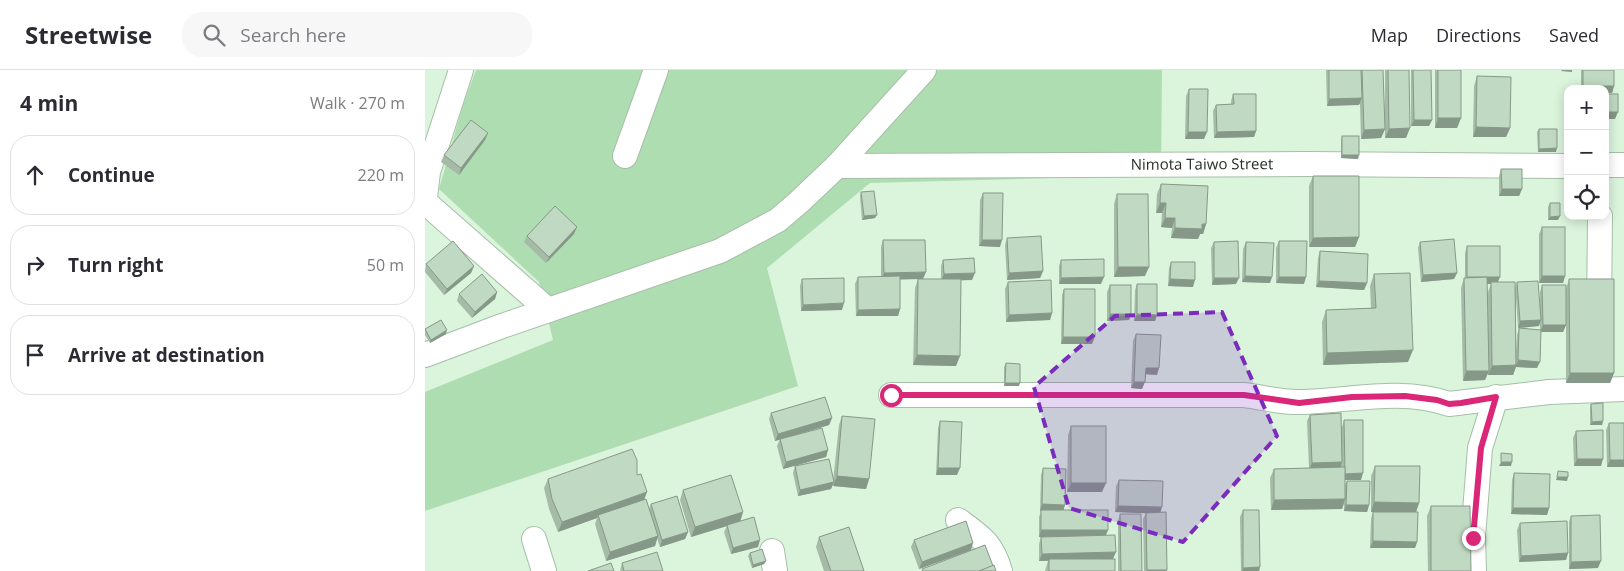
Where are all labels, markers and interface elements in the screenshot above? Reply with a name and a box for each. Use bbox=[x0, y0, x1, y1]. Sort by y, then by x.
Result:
search box bbox=[182, 12, 532, 57]
text: Streetwise bbox=[25, 18, 152, 51]
icon: search bbox=[200, 21, 228, 49]
text: Search here bbox=[240, 22, 346, 48]
text: Map bbox=[1371, 23, 1408, 47]
text: Directions bbox=[1436, 23, 1521, 47]
text: Saved bbox=[1549, 23, 1599, 47]
map controls bbox=[1564, 85, 1609, 220]
button: + bbox=[1564, 85, 1609, 130]
text: 4 min bbox=[20, 89, 78, 117]
text: Walk · 270 m bbox=[310, 92, 405, 114]
button: − bbox=[1564, 130, 1609, 175]
street label: Nimota Taiwo Street bbox=[1131, 153, 1273, 174]
icon: ahead bbox=[21, 161, 49, 189]
text: Continue bbox=[68, 162, 155, 188]
text: 220 m bbox=[358, 164, 404, 186]
button: locate bbox=[1564, 175, 1609, 220]
icon: right bbox=[21, 251, 49, 279]
text: Turn right bbox=[68, 252, 163, 278]
text: 50 m bbox=[367, 254, 404, 276]
icon: arrive bbox=[21, 341, 49, 369]
text: Arrive at destination bbox=[68, 342, 265, 368]
route start bbox=[880, 384, 903, 407]
route end bbox=[1462, 527, 1485, 550]

